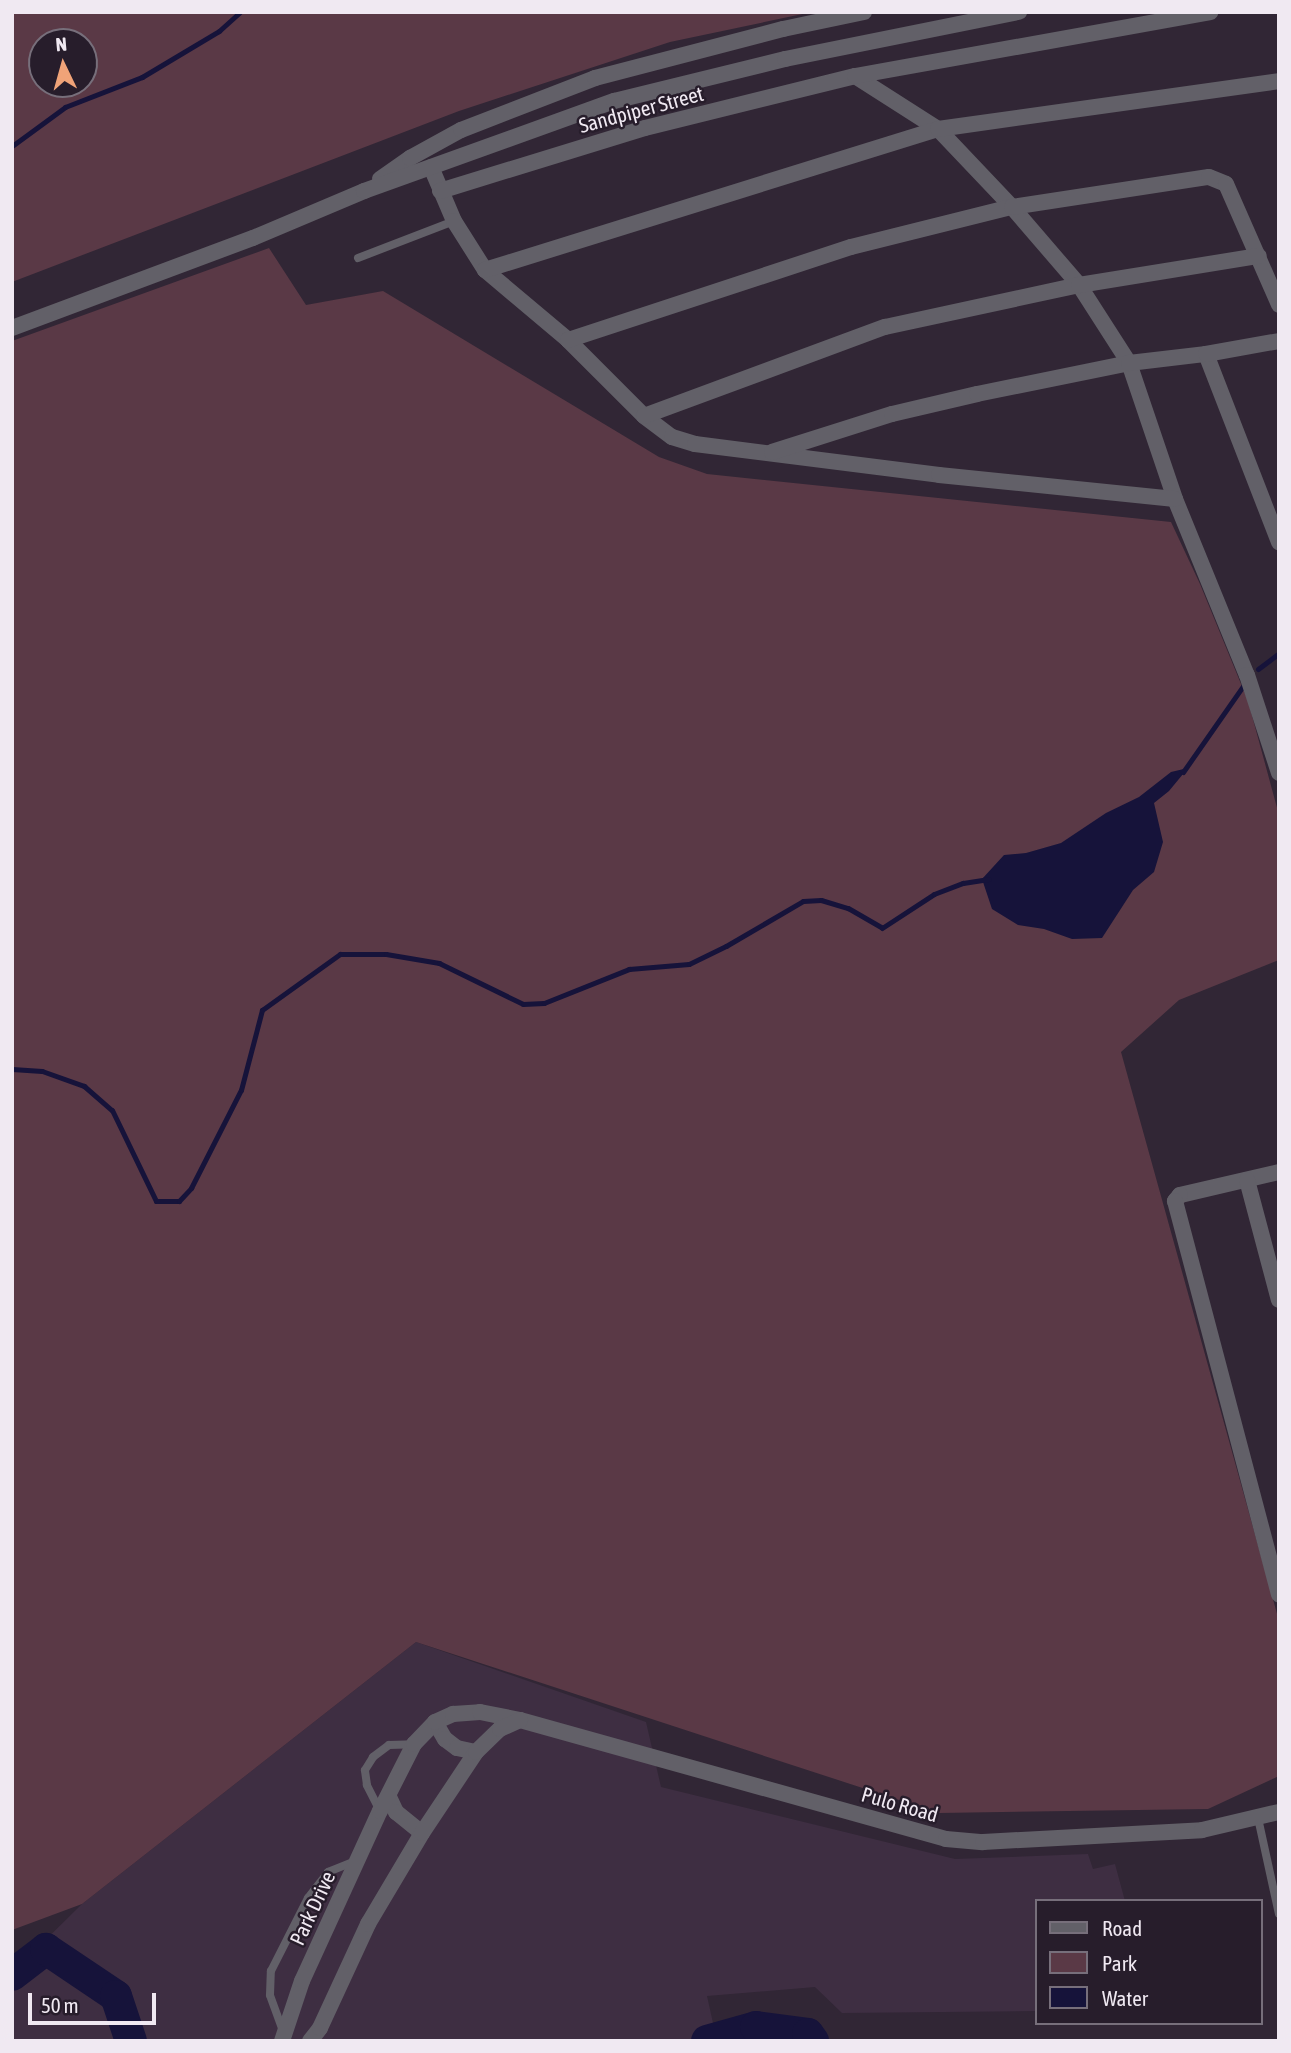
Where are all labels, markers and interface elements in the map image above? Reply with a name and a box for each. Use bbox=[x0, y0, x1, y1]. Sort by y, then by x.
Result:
north arrow bbox=[28, 28, 98, 98]
text: N bbox=[55, 33, 68, 56]
street label: Sandpiper Street bbox=[576, 80, 706, 138]
street label: Pulo Road bbox=[859, 1781, 941, 1827]
street label: Park Drive bbox=[284, 1867, 340, 1949]
legend bbox=[1036, 1899, 1263, 2025]
text: Road bbox=[1102, 1916, 1142, 1940]
text: Park bbox=[1102, 1951, 1137, 1975]
scale bar bbox=[32, 1980, 159, 2024]
text: Water bbox=[1102, 1986, 1148, 2010]
text: 50 m bbox=[41, 1993, 79, 2017]

